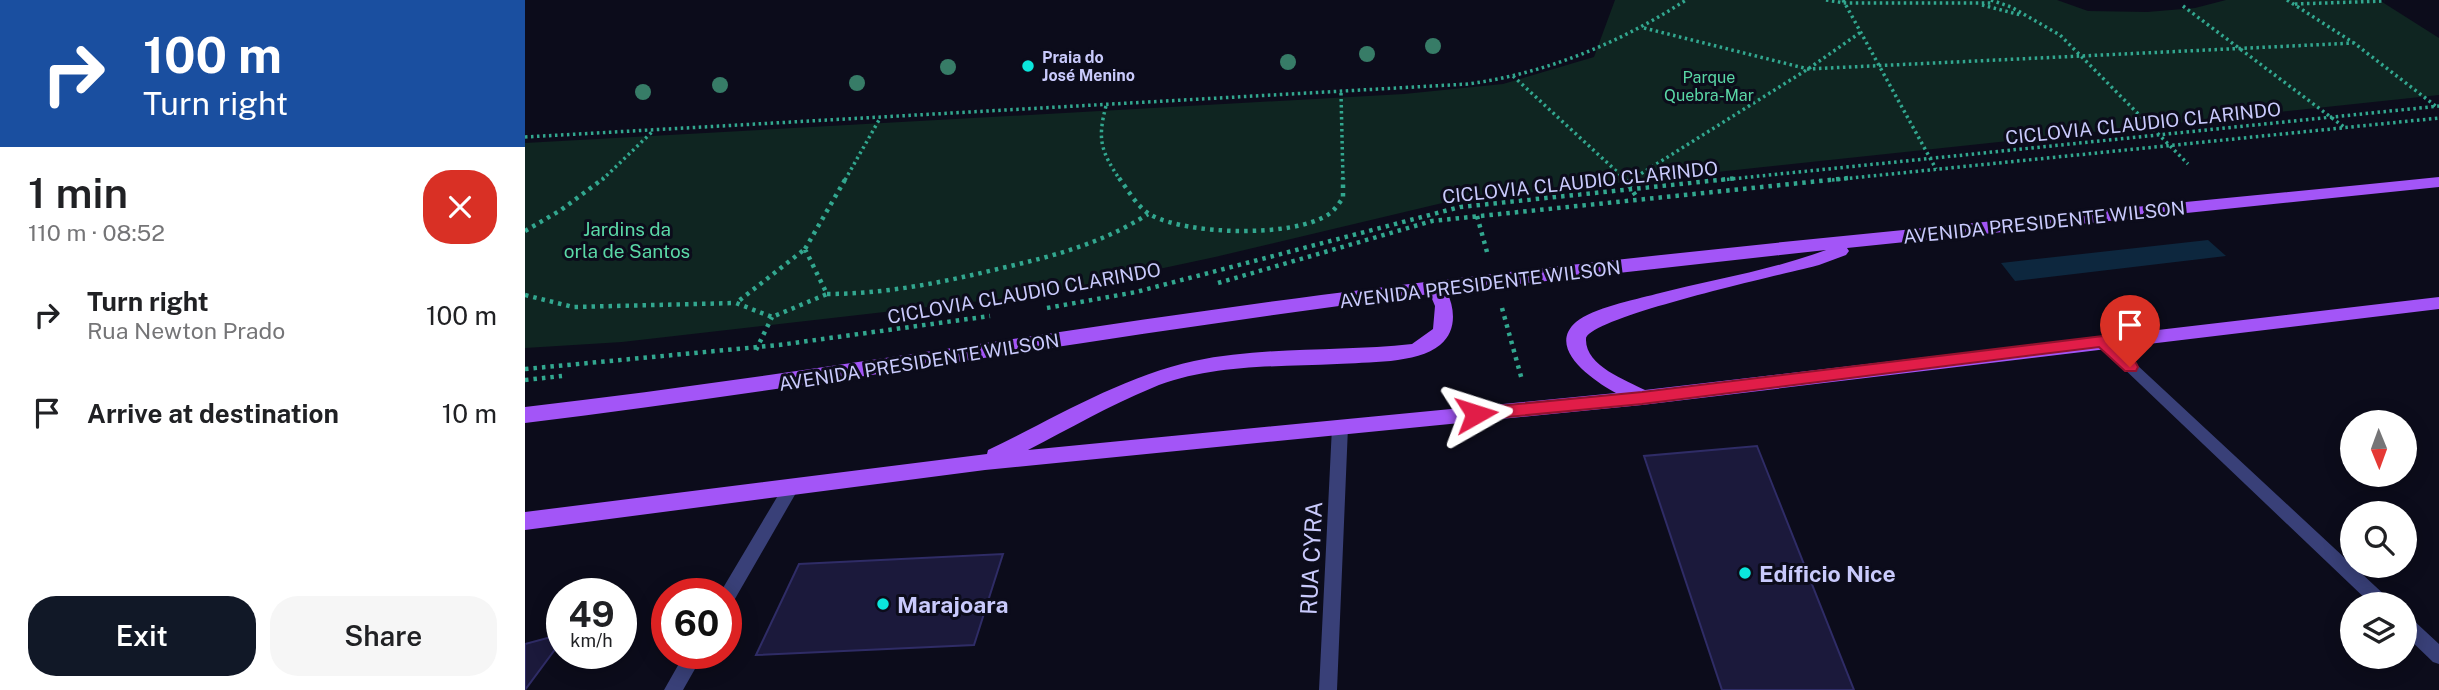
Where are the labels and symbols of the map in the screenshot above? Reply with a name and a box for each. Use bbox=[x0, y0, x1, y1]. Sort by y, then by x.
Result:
place label: Praia do José Menino bbox=[1042, 48, 1135, 85]
marker: Praia do José Menino bbox=[1020, 58, 1036, 74]
park label: Parque Quebra-Mar bbox=[1664, 68, 1754, 105]
street label: CICLOVIA CLAUDIO CLARINDO bbox=[2004, 98, 2282, 148]
street label: CICLOVIA CLAUDIO CLARINDO bbox=[1441, 157, 1719, 207]
street label: AVENIDA PRESIDENTE WILSON bbox=[1902, 196, 2186, 248]
park label: Jardins da orla de Santos bbox=[564, 218, 690, 262]
street label: AVENIDA PRESIDENTE WILSON bbox=[1338, 256, 1622, 312]
street label: CICLOVIA CLAUDIO CLARINDO bbox=[886, 258, 1162, 328]
pin bbox=[2100, 295, 2160, 367]
street label: AVENIDA PRESIDENTE WILSON bbox=[777, 329, 1061, 395]
position arrow bbox=[1439, 377, 1513, 451]
north arrow bbox=[2340, 410, 2417, 486]
street label: RUA CYRA bbox=[1295, 501, 1327, 615]
place label: Edíficio Nice bbox=[1759, 560, 1896, 587]
marker: Edíficio Nice bbox=[1737, 565, 1753, 581]
speed limit sign: 60 bbox=[651, 578, 742, 669]
place label: Marajoara bbox=[897, 591, 1008, 618]
marker: Marajoara bbox=[875, 596, 891, 612]

